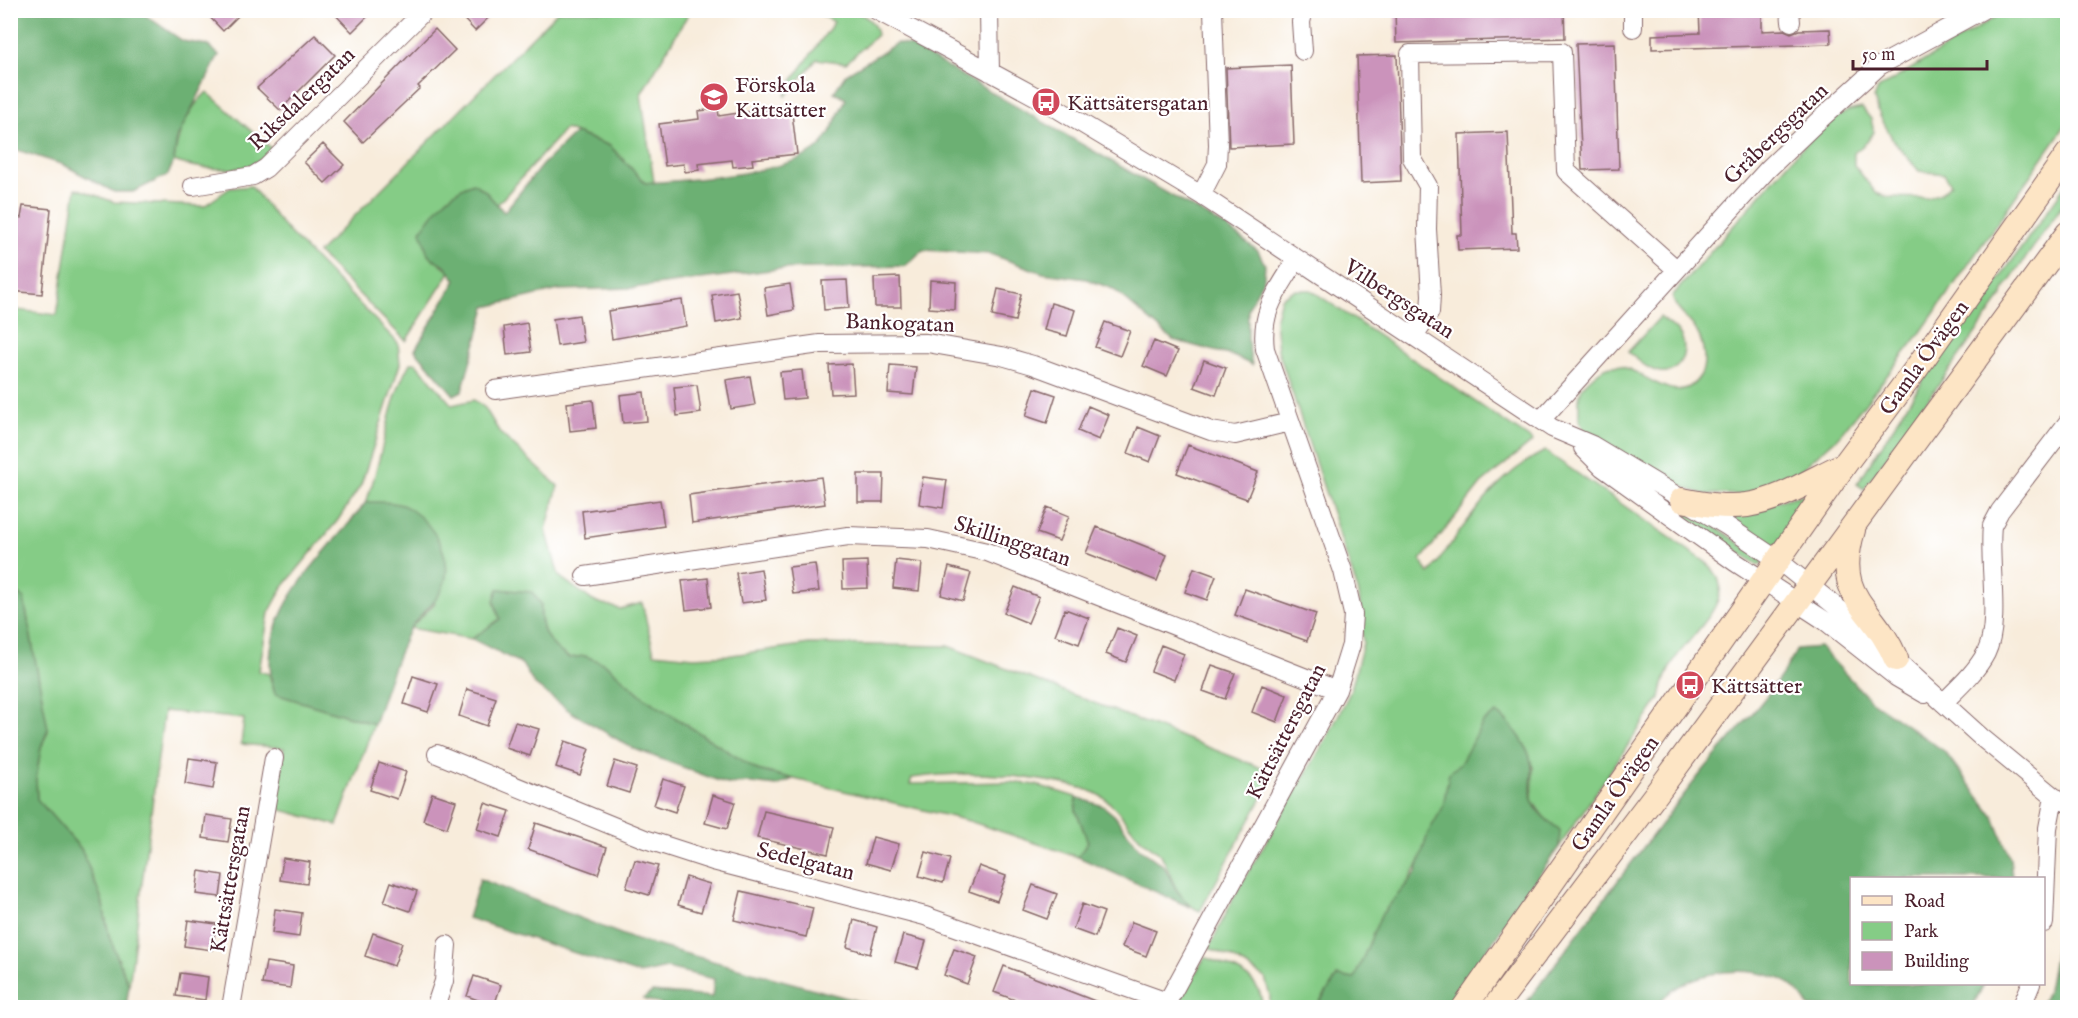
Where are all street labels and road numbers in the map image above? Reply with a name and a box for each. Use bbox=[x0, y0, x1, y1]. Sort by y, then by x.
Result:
street label: Riksdalergatan bbox=[243, 41, 362, 157]
street label: Gråbergsgatan bbox=[1718, 77, 1835, 191]
street label: Vilbergsgatan bbox=[1338, 253, 1460, 346]
street label: Gamla Övägen bbox=[1873, 295, 1976, 421]
street label: Bankogatan bbox=[845, 308, 955, 340]
street label: Skillinggatan bbox=[951, 510, 1074, 574]
street label: Kättsättersgatan bbox=[1240, 659, 1333, 805]
street label: Gamla Övägen bbox=[1565, 730, 1666, 858]
street label: Kättsättersgatan bbox=[204, 803, 258, 955]
street label: Sedelgatan bbox=[754, 836, 857, 888]

